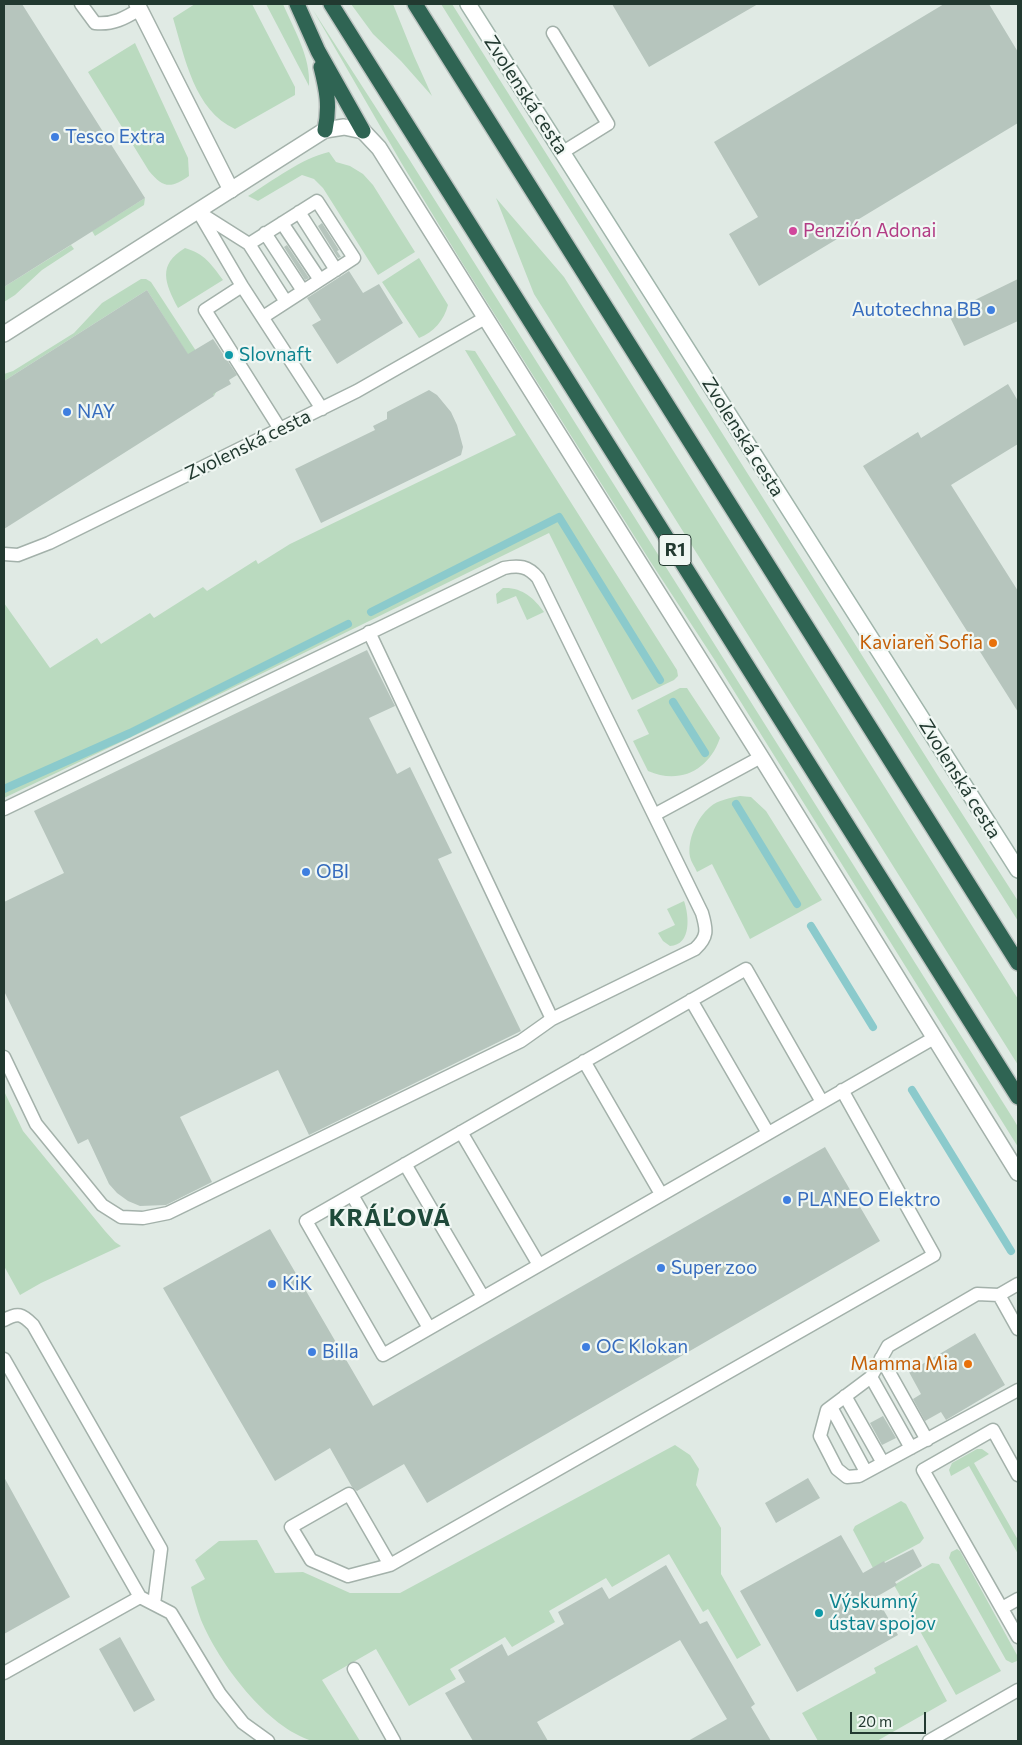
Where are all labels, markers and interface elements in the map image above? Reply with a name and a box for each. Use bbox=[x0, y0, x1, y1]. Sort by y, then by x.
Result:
street label: Zvolenská cesta bbox=[479, 31, 573, 159]
place label: Tesco Extra bbox=[65, 126, 165, 148]
marker: Tesco Extra bbox=[49, 131, 61, 143]
place label: Penzión Adonai bbox=[803, 220, 936, 242]
marker: Penzión Adonai bbox=[787, 225, 799, 237]
place label: Autotechna BB bbox=[852, 299, 981, 321]
marker: Autotechna BB bbox=[985, 304, 997, 316]
place label: Slovnaft bbox=[239, 344, 312, 366]
marker: Slovnaft bbox=[223, 349, 235, 361]
street label: Zvolenská cesta bbox=[697, 373, 789, 501]
place label: NAY bbox=[77, 401, 115, 423]
street label: Zvolenská cesta bbox=[182, 405, 314, 485]
marker: NAY bbox=[61, 406, 73, 418]
road number: R1 bbox=[659, 534, 691, 566]
place label: Kaviareň Sofia bbox=[859, 632, 983, 654]
marker: Kaviareň Sofia bbox=[987, 637, 999, 649]
street label: Zvolenská cesta bbox=[914, 715, 1006, 843]
place label: OBI bbox=[316, 861, 349, 883]
marker: OBI bbox=[300, 866, 312, 878]
place label: PLANEO Elektro bbox=[797, 1189, 941, 1211]
marker: PLANEO Elektro bbox=[781, 1194, 793, 1206]
district label: KRÁĽOVÁ bbox=[328, 1204, 452, 1232]
place label: Super zoo bbox=[671, 1257, 757, 1279]
marker: Super zoo bbox=[655, 1262, 667, 1274]
place label: KiK bbox=[282, 1273, 312, 1295]
marker: KiK bbox=[266, 1278, 278, 1290]
place label: OC Klokan bbox=[596, 1336, 688, 1358]
place label: Billa bbox=[322, 1341, 359, 1363]
marker: OC Klokan bbox=[580, 1341, 592, 1353]
marker: Billa bbox=[306, 1346, 318, 1358]
place label: Mamma Mia bbox=[850, 1353, 958, 1375]
marker: Mamma Mia bbox=[962, 1358, 974, 1370]
place label: Výskumný ústav spojov bbox=[829, 1591, 936, 1635]
marker: Výskumný ústav spojov bbox=[813, 1607, 825, 1619]
scale bar bbox=[852, 1702, 928, 1734]
text: 20 m bbox=[858, 1712, 892, 1730]

